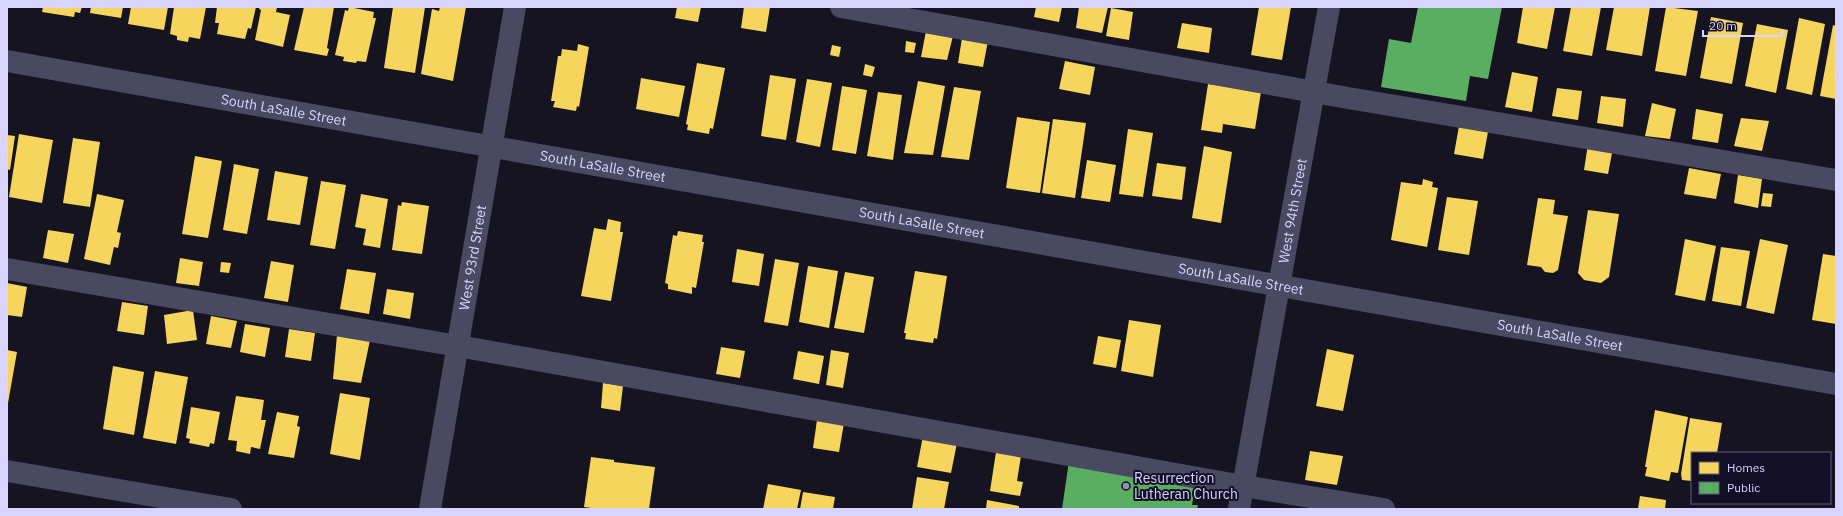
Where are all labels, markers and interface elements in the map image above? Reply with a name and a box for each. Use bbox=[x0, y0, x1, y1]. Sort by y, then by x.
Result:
scale bar bbox=[1703, 12, 1782, 38]
text: 20 m bbox=[1709, 18, 1737, 33]
street label: South LaSalle Street bbox=[220, 90, 348, 130]
street label: South LaSalle Street bbox=[539, 146, 667, 186]
street label: West 94th Street bbox=[1274, 157, 1311, 265]
street label: West 93rd Street bbox=[455, 203, 490, 312]
street label: South LaSalle Street bbox=[858, 203, 986, 243]
street label: South LaSalle Street bbox=[1177, 259, 1305, 299]
street label: South LaSalle Street bbox=[1496, 315, 1624, 355]
legend bbox=[1691, 452, 1831, 504]
text: Homes bbox=[1727, 460, 1765, 475]
place label: Resurrection Lutheran Church bbox=[1134, 469, 1238, 503]
text: Public bbox=[1727, 480, 1760, 495]
marker: Resurrection Lutheran Church bbox=[1121, 481, 1131, 491]

